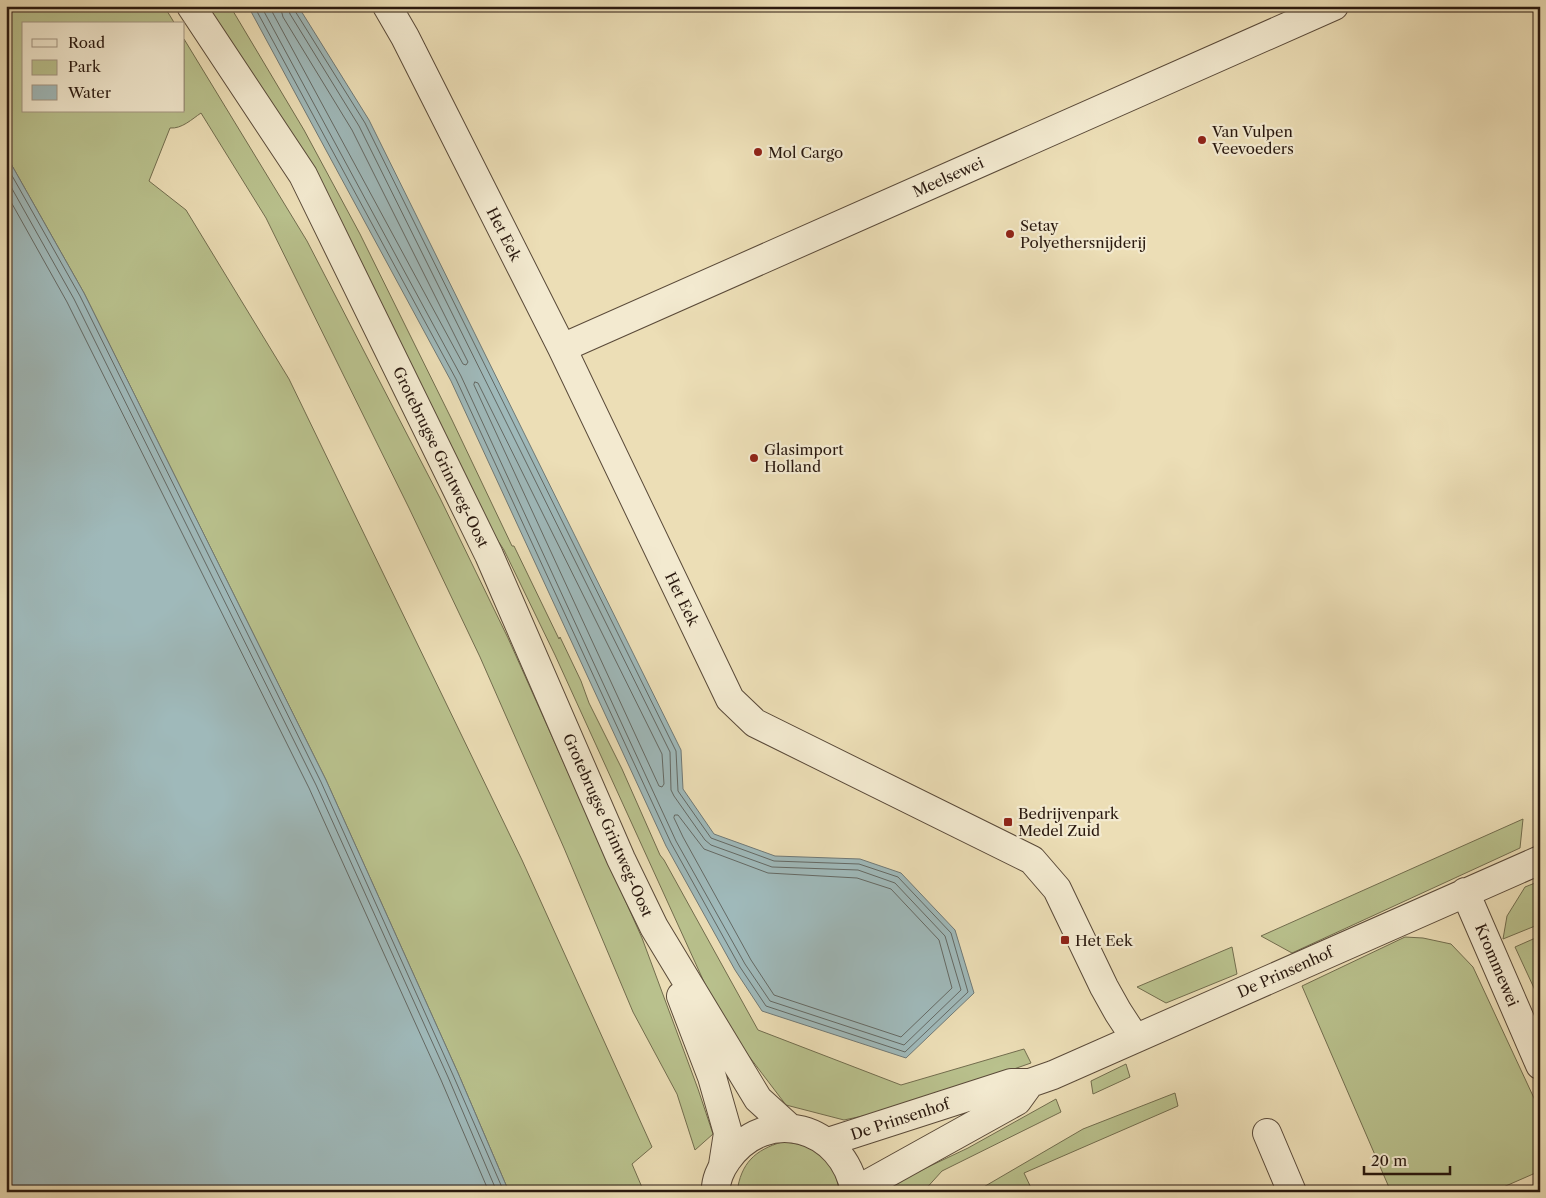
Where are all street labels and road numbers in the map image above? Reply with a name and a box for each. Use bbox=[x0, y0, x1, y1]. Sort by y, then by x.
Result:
street label: Meelsewei bbox=[910, 153, 987, 201]
street label: Het Eek bbox=[482, 204, 526, 265]
street label: Grotebrugse Grintweg-Oost bbox=[389, 363, 493, 551]
street label: Het Eek bbox=[661, 569, 704, 630]
street label: Grotebrugse Grintweg-Oost bbox=[559, 730, 657, 920]
street label: Krommewei bbox=[1471, 921, 1523, 1010]
street label: De Prinsenhof bbox=[1234, 942, 1337, 1002]
street label: De Prinsenhof bbox=[848, 1094, 953, 1144]

